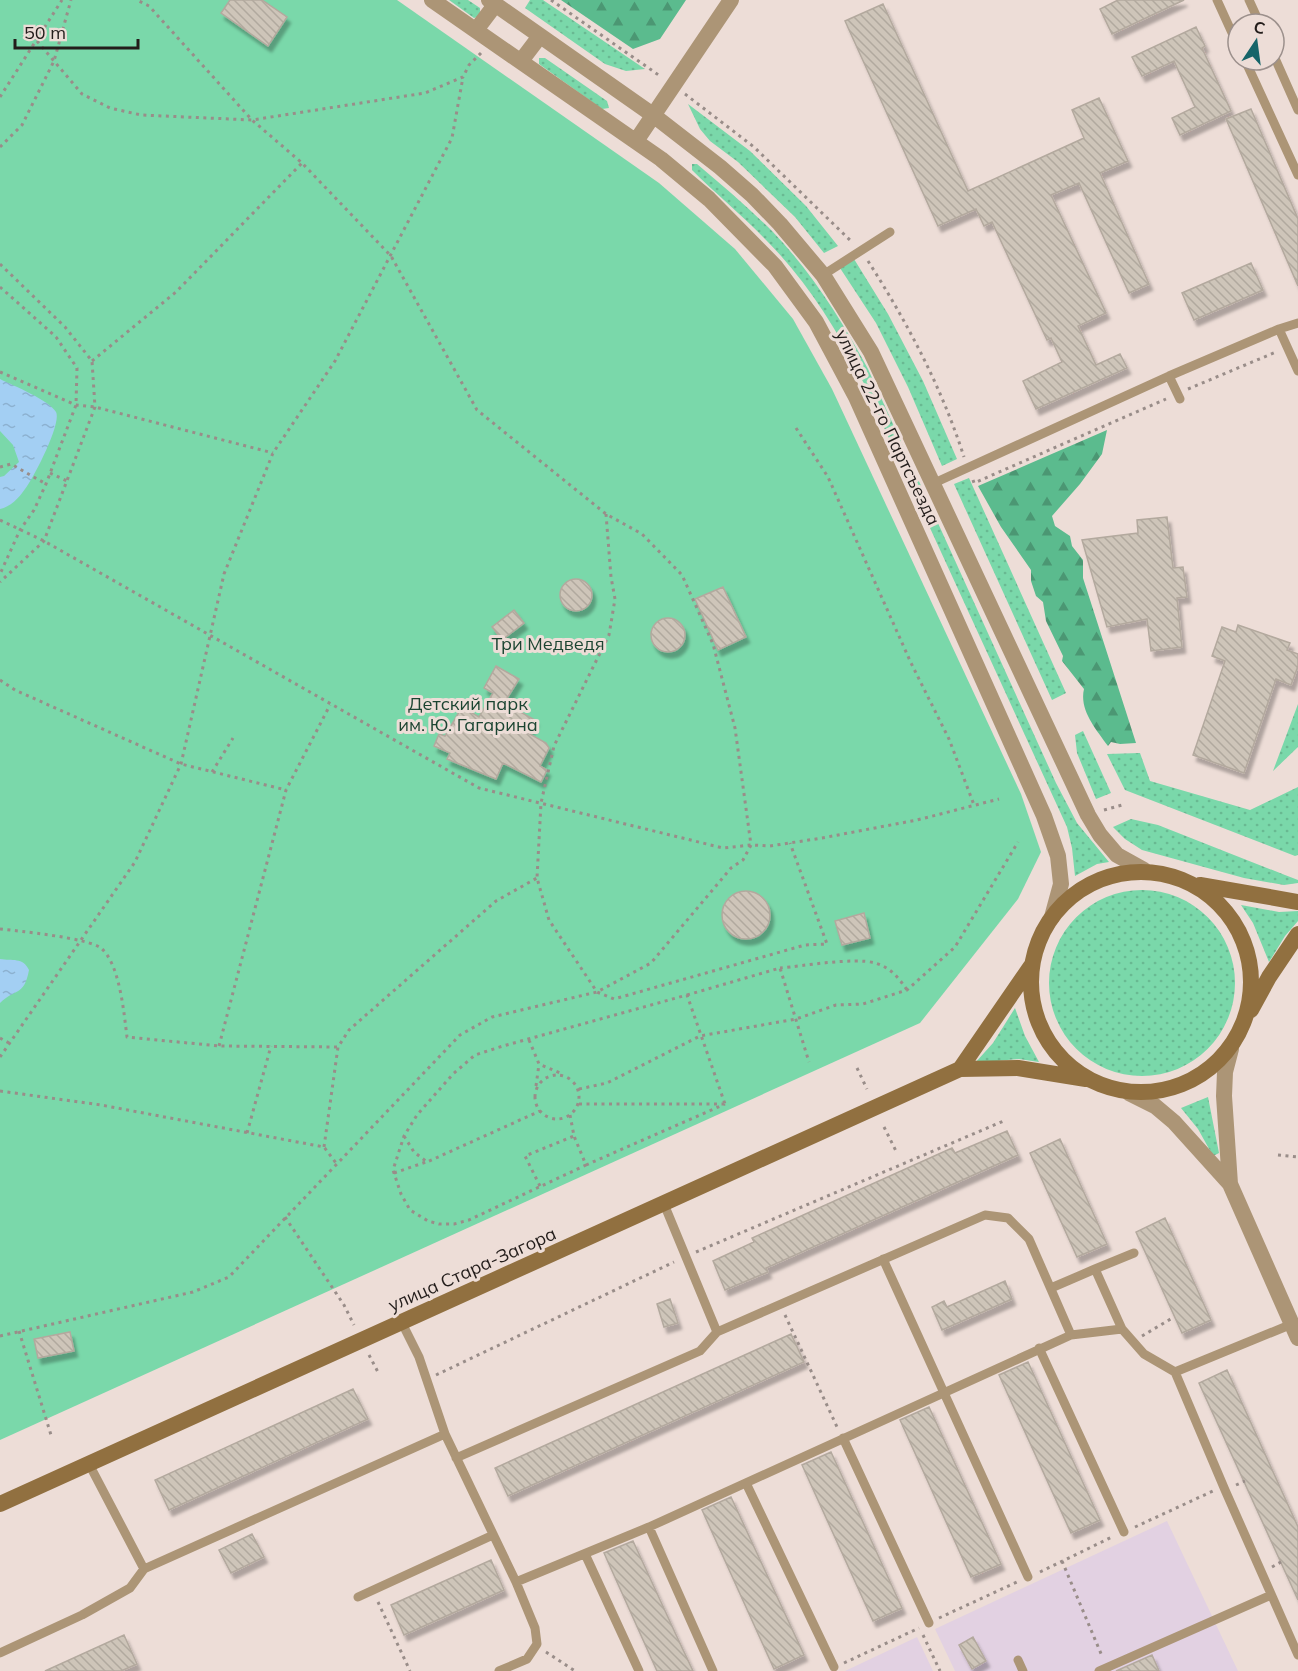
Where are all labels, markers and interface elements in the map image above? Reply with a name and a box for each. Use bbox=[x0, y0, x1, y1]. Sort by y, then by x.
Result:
scale bar bbox=[15, 12, 138, 50]
north arrow bbox=[1226, 12, 1286, 72]
text: С bbox=[1252, 16, 1267, 38]
text: 50 m bbox=[24, 21, 66, 44]
street label: улица 22-го Партсъезда bbox=[830, 325, 946, 529]
park label: Три Медведя bbox=[491, 632, 605, 655]
park label: Детский парк им. Ю. Гагарина bbox=[398, 692, 538, 736]
street label: улица Стара-Загора bbox=[384, 1222, 560, 1316]

